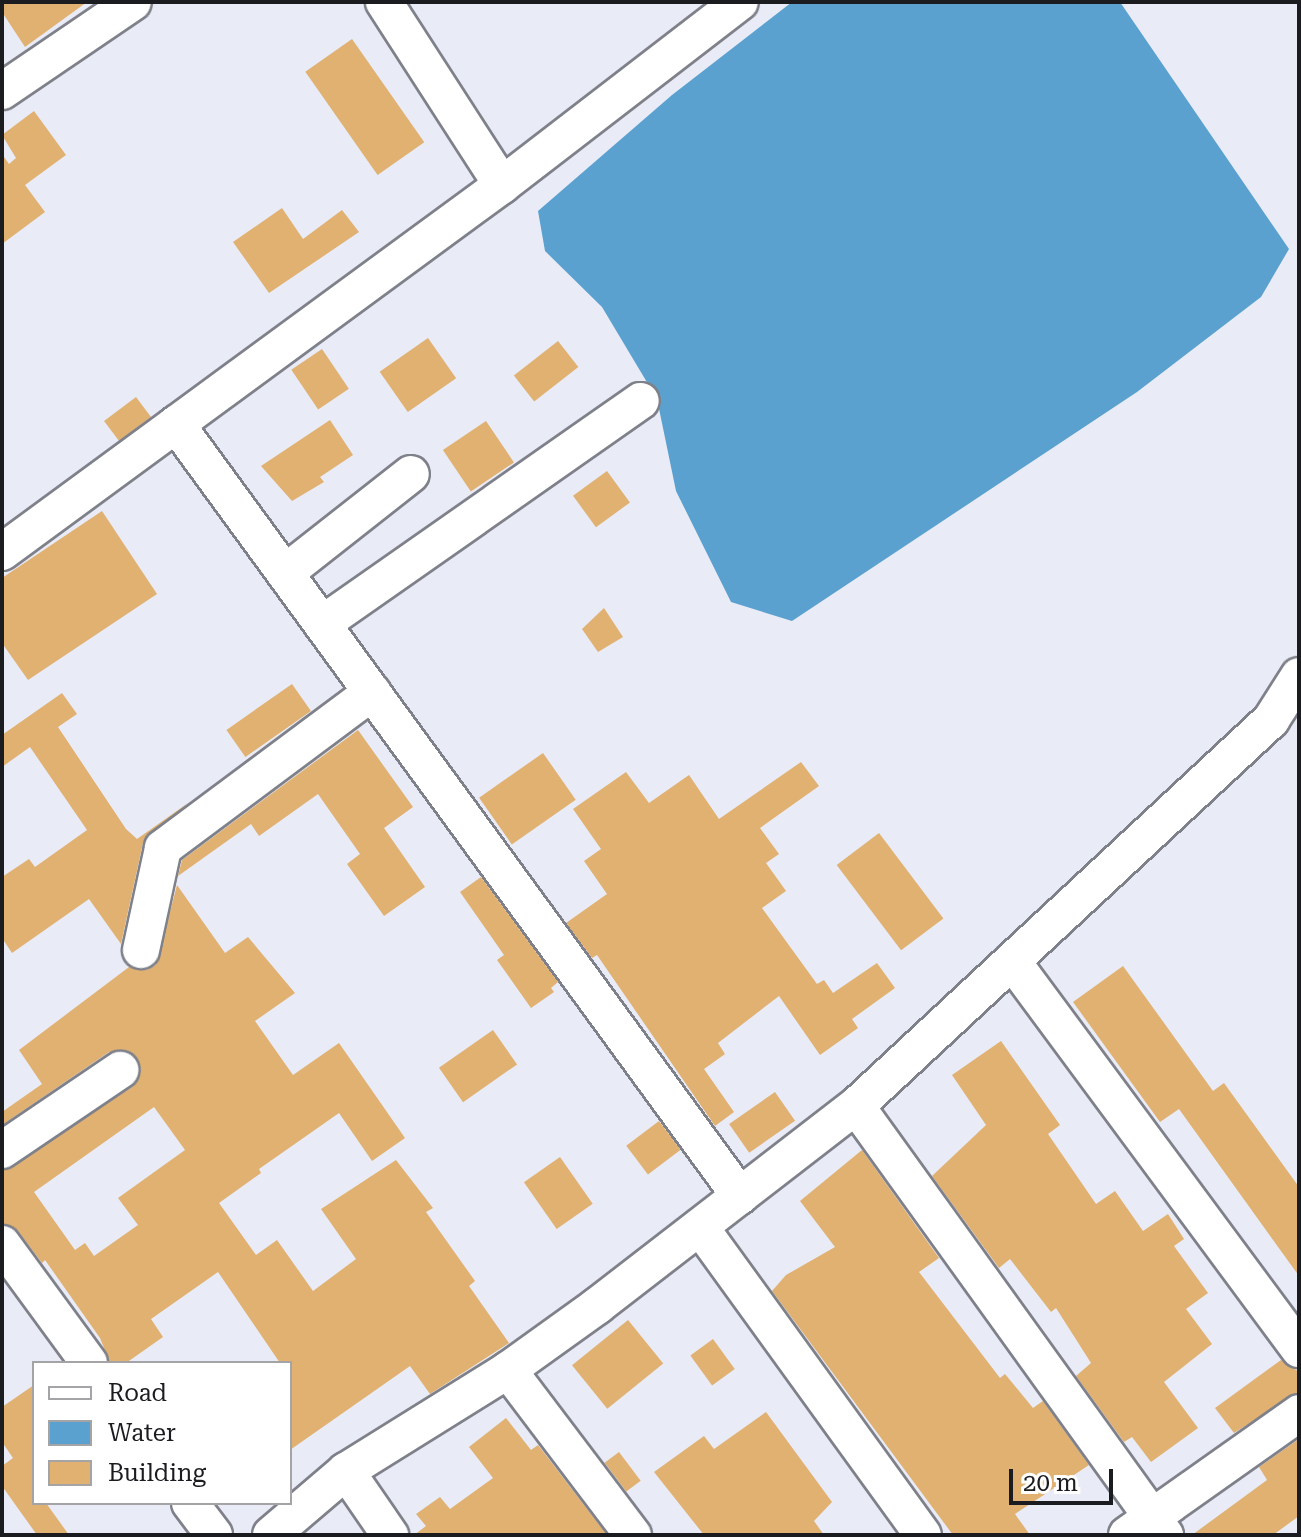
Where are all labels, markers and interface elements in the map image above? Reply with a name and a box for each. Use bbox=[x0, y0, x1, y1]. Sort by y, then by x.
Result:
legend bbox=[32, 1361, 292, 1505]
text: Road bbox=[108, 1379, 167, 1407]
text: Water bbox=[108, 1419, 176, 1447]
scale bar bbox=[1013, 1453, 1117, 1503]
text: Building bbox=[108, 1459, 206, 1487]
text: 20 m bbox=[1023, 1469, 1078, 1497]

